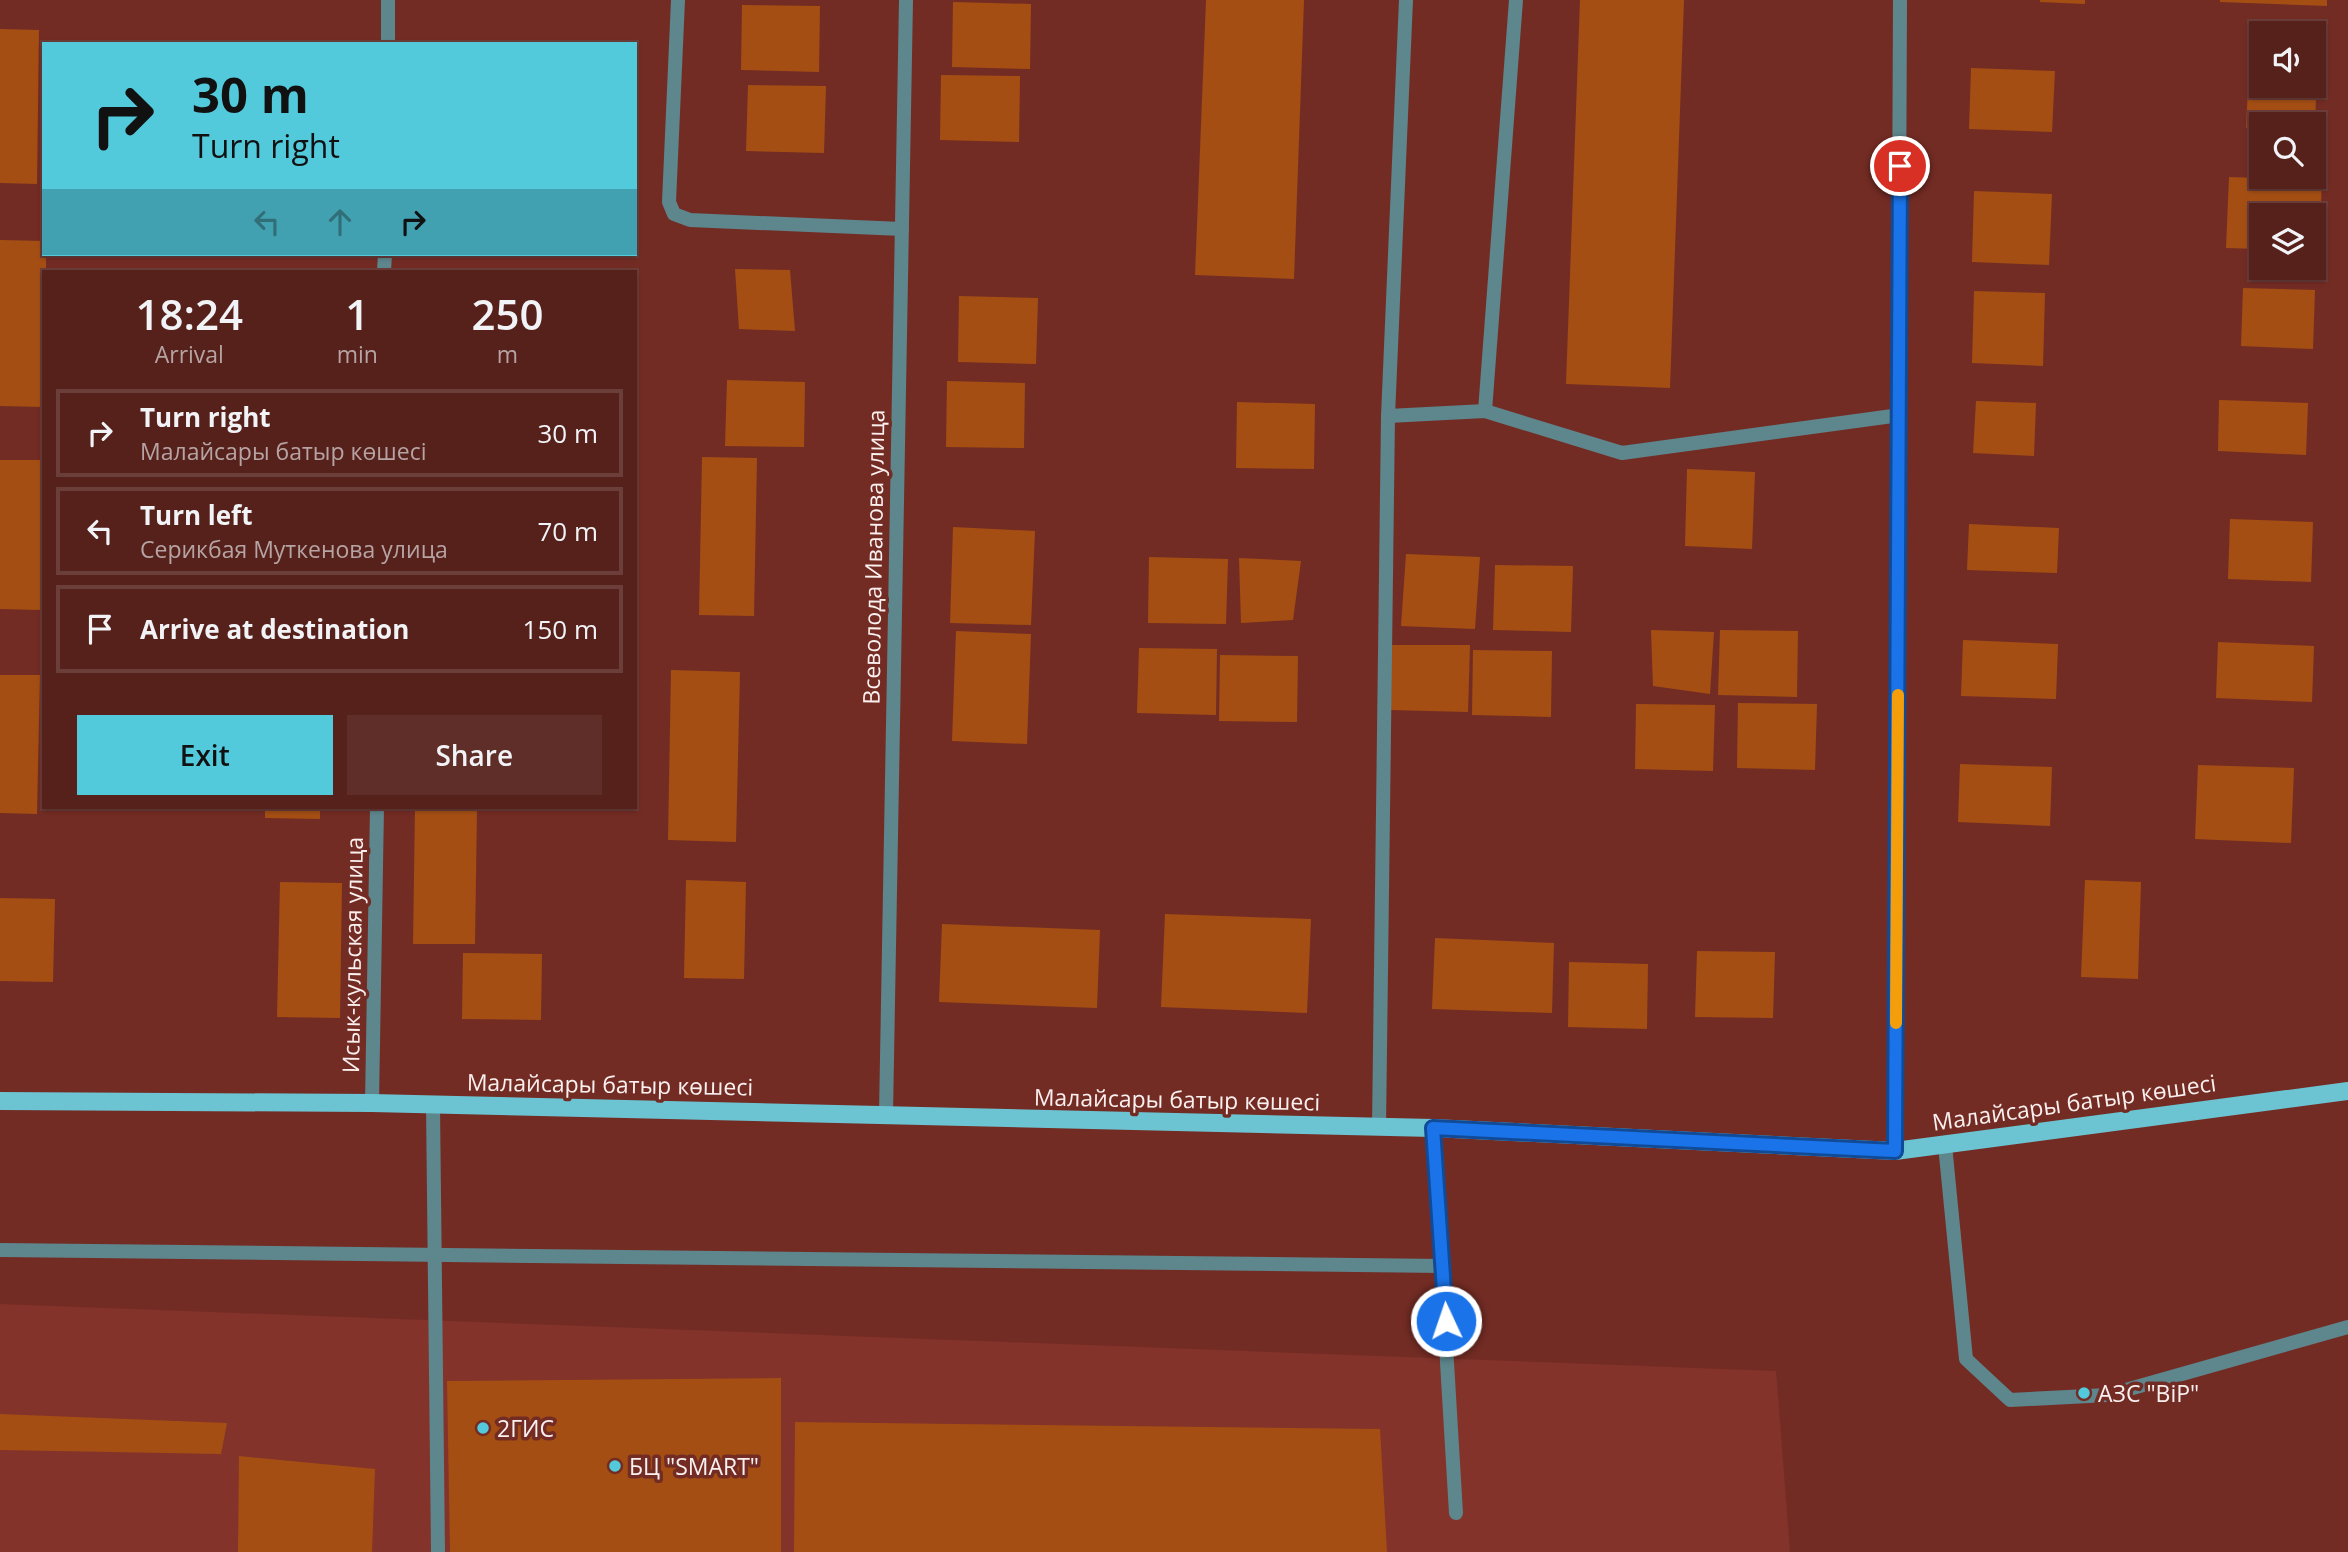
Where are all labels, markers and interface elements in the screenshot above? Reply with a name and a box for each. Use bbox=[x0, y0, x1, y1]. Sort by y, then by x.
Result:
map controls bbox=[2249, 21, 2326, 280]
button: sound bbox=[2249, 21, 2326, 98]
text: 30 m bbox=[192, 61, 309, 127]
icon: right bbox=[77, 70, 168, 161]
button: search bbox=[2249, 112, 2326, 189]
text: Turn right bbox=[192, 124, 340, 167]
pin bbox=[1870, 136, 1930, 196]
icon: arrive bbox=[1881, 147, 1919, 185]
icon: left bbox=[248, 203, 286, 241]
icon: ahead bbox=[321, 203, 359, 241]
icon: right bbox=[394, 203, 432, 241]
button: layers bbox=[2249, 203, 2326, 280]
text: 18:24 bbox=[136, 285, 243, 342]
text: 1 bbox=[345, 285, 369, 342]
text: 250 bbox=[471, 285, 543, 342]
text: Arrival bbox=[155, 338, 224, 370]
text: min bbox=[337, 338, 378, 370]
text: m bbox=[497, 338, 518, 370]
text: Turn right bbox=[140, 399, 271, 435]
street label: Всеволода Иванова улица bbox=[854, 409, 892, 705]
icon: right bbox=[81, 414, 119, 452]
text: 30 m bbox=[537, 415, 598, 451]
text: Малайсары батыр көшесі bbox=[140, 435, 426, 467]
text: Turn left bbox=[140, 497, 252, 533]
icon: left bbox=[81, 512, 119, 550]
text: 70 m bbox=[537, 513, 598, 549]
text: Серикбая Муткенова улица bbox=[140, 533, 448, 565]
icon: arrive bbox=[81, 610, 119, 648]
text: Arrive at destination bbox=[140, 611, 409, 647]
text: 150 m bbox=[523, 611, 598, 647]
button: Exit bbox=[77, 715, 333, 795]
button: Share bbox=[347, 715, 602, 795]
street label: Исык-кульская улица bbox=[334, 837, 370, 1073]
street label: Малайсары батыр көшесі bbox=[467, 1066, 753, 1102]
street label: Малайсары батыр көшесі bbox=[1930, 1066, 2218, 1138]
street label: Малайсары батыр көшесі bbox=[1034, 1081, 1320, 1117]
position arrow bbox=[1409, 1284, 1483, 1358]
place label: АЗС "BiP" bbox=[2098, 1377, 2199, 1409]
marker: АЗС "BiP" bbox=[2076, 1385, 2092, 1401]
place label: 2ГИС bbox=[497, 1412, 554, 1444]
marker: 2ГИС bbox=[475, 1420, 491, 1436]
place label: БЦ "SMART" bbox=[629, 1450, 759, 1482]
marker: БЦ "SMART" bbox=[607, 1458, 623, 1474]

